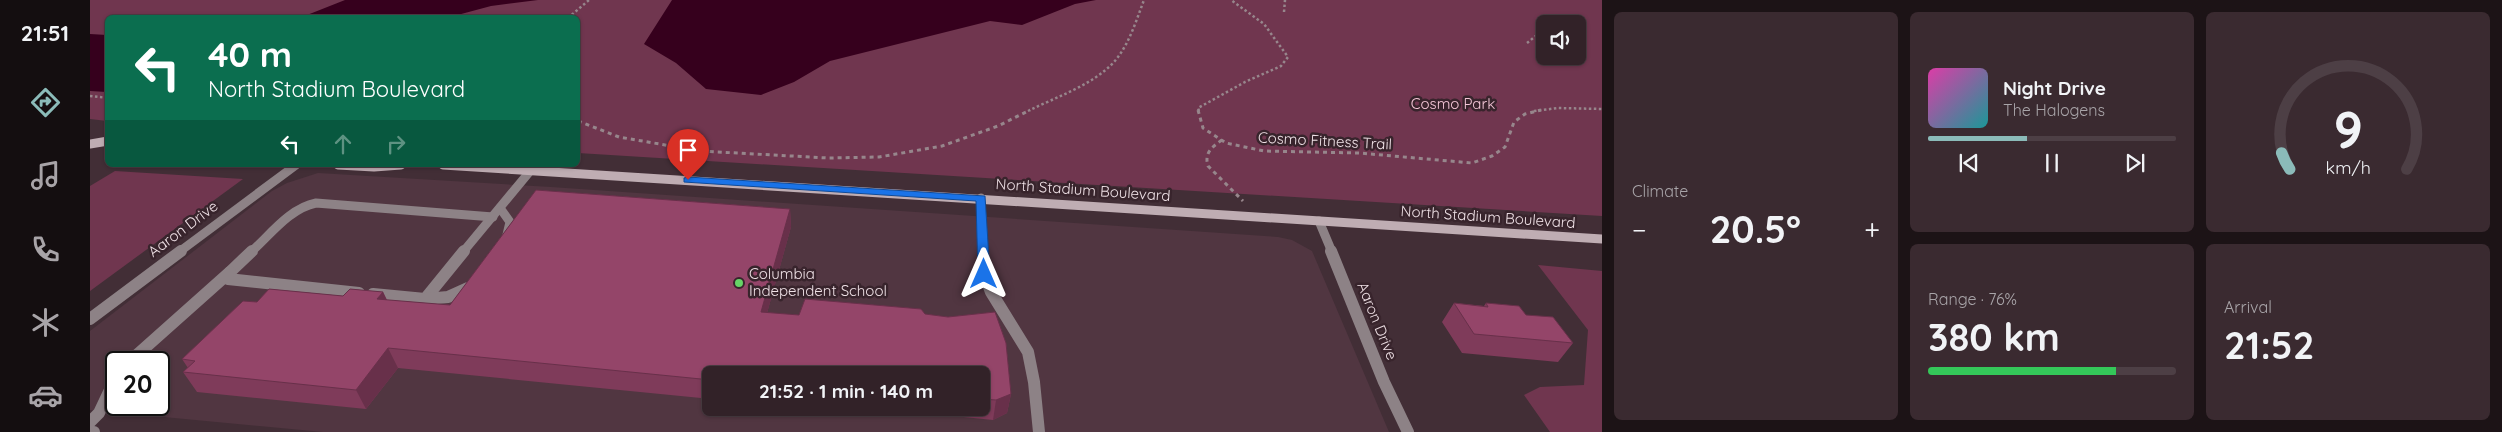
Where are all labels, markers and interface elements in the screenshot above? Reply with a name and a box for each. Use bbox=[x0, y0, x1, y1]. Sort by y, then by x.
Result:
map controls bbox=[1536, 15, 1586, 65]
button: sound bbox=[1536, 15, 1586, 65]
text: 21:51 bbox=[21, 19, 69, 47]
text: 40 m bbox=[208, 32, 292, 76]
icon: left bbox=[125, 35, 190, 100]
text: North Stadium Boulevard bbox=[208, 75, 465, 103]
text: Night Drive bbox=[2003, 76, 2106, 100]
icon: directions bbox=[28, 85, 63, 120]
park label: Cosmo Park bbox=[1411, 94, 1495, 113]
text: 9 bbox=[2333, 96, 2363, 161]
text: The Halogens bbox=[2003, 100, 2105, 120]
street label: Cosmo Fitness Trail bbox=[1257, 127, 1393, 154]
pin bbox=[667, 129, 709, 180]
icon: left bbox=[276, 130, 304, 158]
icon: ahead bbox=[329, 130, 357, 158]
icon: right bbox=[382, 130, 410, 158]
icon: arrive bbox=[674, 136, 702, 164]
icon: previous bbox=[1955, 149, 1983, 177]
icon: pause bbox=[2038, 149, 2066, 177]
icon: next bbox=[2121, 149, 2149, 177]
text: km/h bbox=[2325, 156, 2371, 178]
icon: music bbox=[28, 158, 63, 193]
street label: North Stadium Boulevard bbox=[995, 174, 1171, 205]
text: Climate bbox=[1632, 181, 1688, 201]
street label: Aaron Drive bbox=[144, 196, 221, 261]
street label: North Stadium Boulevard bbox=[1400, 201, 1576, 232]
text: 20.5° bbox=[1710, 205, 1801, 253]
text: − bbox=[1632, 212, 1647, 247]
text: + bbox=[1864, 212, 1880, 247]
icon: phone bbox=[28, 232, 63, 267]
position arrow bbox=[957, 247, 1009, 299]
place label: Columbia Independent School bbox=[749, 264, 887, 300]
marker: Columbia Independent School bbox=[733, 277, 745, 289]
street label: Aaron Drive bbox=[1353, 279, 1402, 363]
text: Range · 76% bbox=[1928, 289, 2017, 309]
text: Arrival bbox=[2224, 297, 2272, 317]
icon: climate bbox=[28, 305, 63, 340]
text: 380 km bbox=[1928, 313, 2060, 361]
text: 21:52 bbox=[2224, 321, 2314, 369]
speed limit sign: 20 bbox=[105, 351, 170, 416]
icon: car bbox=[28, 378, 63, 413]
text: 21:52 · 1 min · 140 m bbox=[759, 379, 933, 403]

